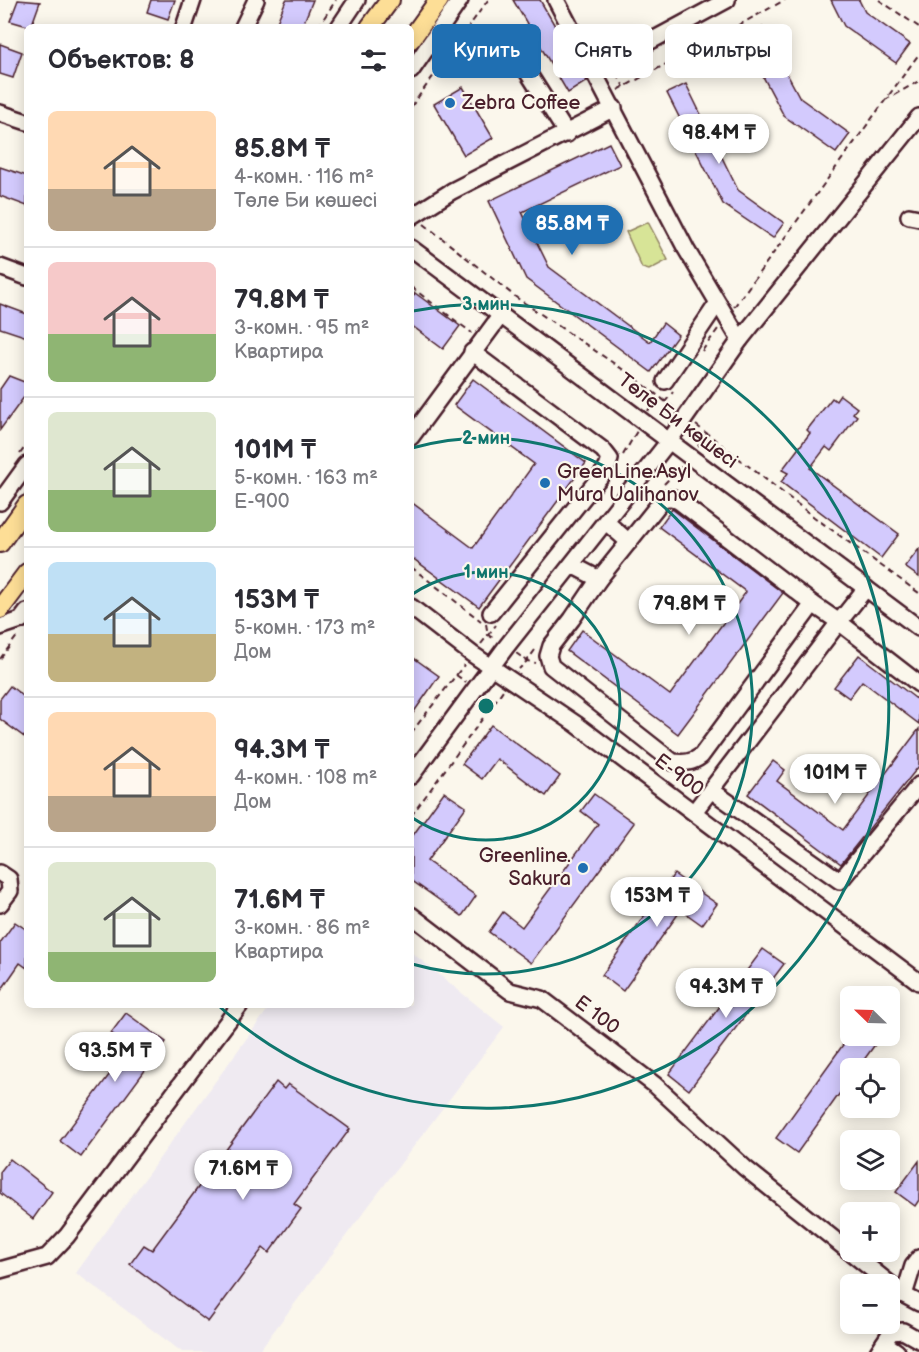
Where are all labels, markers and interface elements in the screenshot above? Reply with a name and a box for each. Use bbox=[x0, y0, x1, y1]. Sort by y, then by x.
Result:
chip: Купить bbox=[432, 24, 541, 78]
chip: Снять bbox=[553, 24, 653, 78]
chip: Фильтры bbox=[665, 24, 792, 78]
icon: filters bbox=[357, 44, 390, 77]
text: Объектов: 8 bbox=[48, 45, 195, 76]
place label: Zebra Coffee bbox=[461, 91, 580, 115]
marker: Zebra Coffee bbox=[443, 96, 457, 110]
pin: 98.4M ₸ bbox=[664, 114, 774, 165]
text: 98.4M ₸ bbox=[682, 121, 756, 145]
text: 85.8M ₸ bbox=[234, 134, 330, 165]
icon: home bbox=[96, 135, 168, 207]
text: 4-комн. · 116 m² bbox=[234, 165, 374, 189]
text: Төле Би көшесі bbox=[234, 189, 378, 213]
pin: 85.8M ₸ bbox=[517, 205, 627, 256]
text: 85.8M ₸ bbox=[535, 212, 609, 236]
text: 79.8M ₸ bbox=[234, 285, 329, 316]
icon: home bbox=[96, 286, 168, 358]
text: 3 мин bbox=[462, 294, 510, 315]
text: 3-комн. · 95 m² bbox=[234, 316, 369, 340]
text: Квартира bbox=[234, 340, 324, 364]
street label: Төле Би көшесі bbox=[613, 368, 743, 474]
text: 2 мин bbox=[462, 428, 510, 449]
text: 101M ₸ bbox=[234, 435, 316, 466]
icon: home bbox=[96, 436, 168, 508]
place label: GreenLine.Asyl Mura Ualihanov bbox=[557, 460, 699, 507]
text: 5-комн. · 163 m² bbox=[234, 466, 378, 490]
marker: GreenLine.Asyl Mura Ualihanov bbox=[538, 476, 552, 490]
text: E-900 bbox=[234, 490, 290, 514]
text: 1 мин bbox=[464, 562, 508, 583]
text: 153M ₸ bbox=[234, 585, 319, 616]
pin: 79.8M ₸ bbox=[634, 585, 744, 636]
icon: home bbox=[96, 586, 168, 658]
text: 79.8M ₸ bbox=[653, 592, 725, 616]
text: 5-комн. · 173 m² bbox=[234, 616, 375, 640]
text: Дом bbox=[234, 640, 272, 664]
centre of rings bbox=[476, 696, 496, 716]
text: 94.3M ₸ bbox=[234, 735, 329, 766]
icon: home bbox=[96, 736, 168, 808]
street label: E-900 bbox=[650, 749, 708, 801]
pin: 101M ₸ bbox=[786, 754, 884, 805]
text: 101M ₸ bbox=[804, 761, 866, 785]
text: 4-комн. · 108 m² bbox=[234, 766, 377, 790]
text: Дом bbox=[234, 790, 272, 814]
place label: Greenline. Sakura bbox=[479, 844, 571, 891]
marker: Greenline. Sakura bbox=[576, 861, 590, 875]
pin: 153M ₸ bbox=[608, 877, 706, 928]
text: 153M ₸ bbox=[624, 884, 690, 908]
text: 71.6M ₸ bbox=[234, 885, 324, 916]
icon: home bbox=[96, 886, 168, 958]
text: 3-комн. · 86 m² bbox=[234, 916, 370, 940]
text: Квартира bbox=[234, 940, 324, 964]
pin: 94.3M ₸ bbox=[671, 968, 781, 1019]
text: 94.3M ₸ bbox=[689, 975, 763, 999]
north arrow bbox=[840, 986, 900, 1046]
map controls bbox=[840, 986, 900, 1334]
street label: E 100 bbox=[570, 990, 624, 1040]
pin: 93.5M ₸ bbox=[60, 1032, 170, 1083]
text: 93.5M ₸ bbox=[79, 1039, 151, 1063]
button: locate bbox=[840, 1058, 900, 1118]
button: layers bbox=[840, 1130, 900, 1190]
pin: 71.6M ₸ bbox=[188, 1150, 298, 1201]
text: 71.6M ₸ bbox=[208, 1157, 278, 1181]
button: + bbox=[840, 1202, 900, 1262]
button: − bbox=[840, 1274, 900, 1334]

